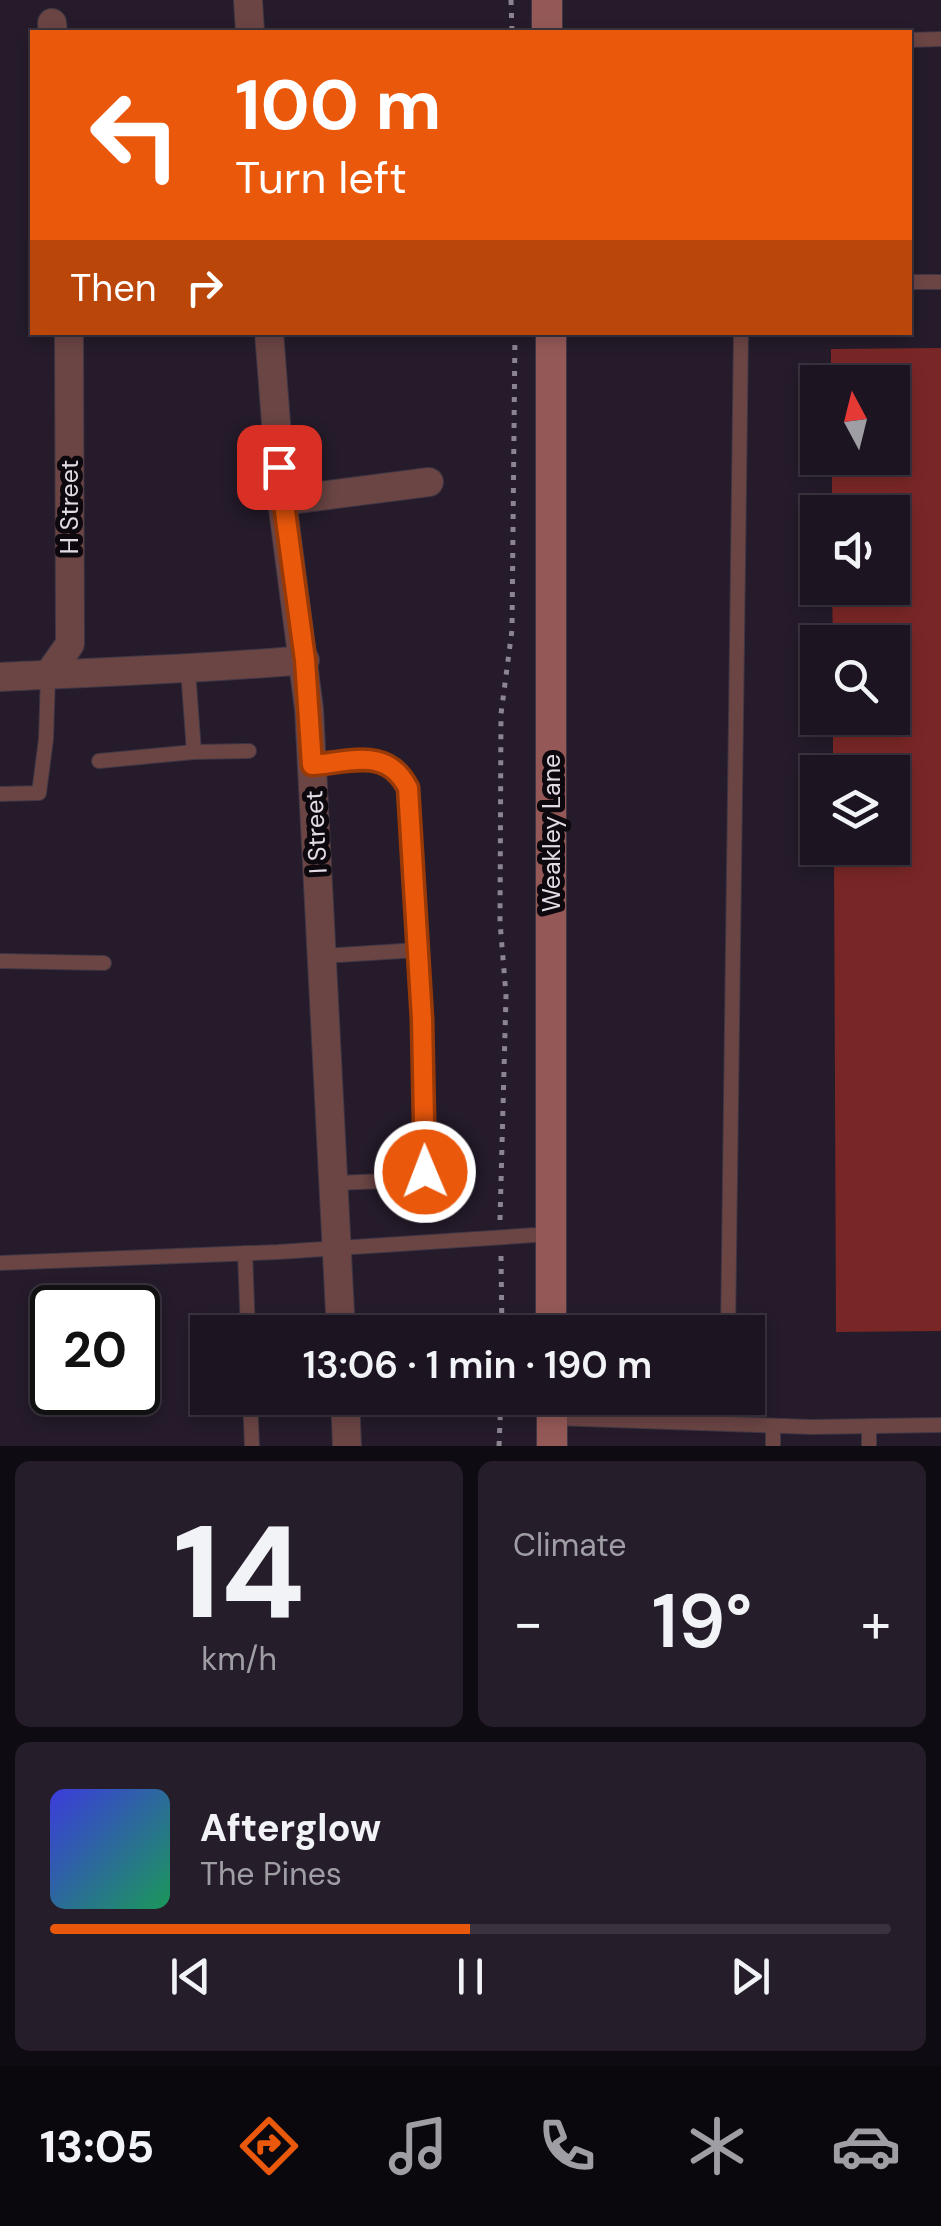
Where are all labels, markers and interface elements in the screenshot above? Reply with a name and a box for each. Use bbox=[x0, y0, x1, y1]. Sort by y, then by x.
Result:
text: 100 m bbox=[235, 60, 441, 151]
icon: left bbox=[70, 70, 200, 200]
text: Turn left bbox=[235, 148, 407, 207]
icon: right bbox=[177, 260, 232, 315]
text: Then bbox=[70, 263, 157, 313]
north arrow bbox=[800, 365, 910, 475]
map controls bbox=[800, 365, 910, 865]
pin bbox=[237, 425, 322, 510]
icon: arrive bbox=[252, 440, 307, 495]
street label: H Street bbox=[53, 460, 86, 554]
button: sound bbox=[800, 495, 910, 605]
button: search bbox=[800, 625, 910, 735]
street label: Weakley Lane bbox=[535, 754, 568, 912]
button: layers bbox=[800, 755, 910, 865]
street label: I Street bbox=[297, 790, 335, 874]
position arrow bbox=[373, 1120, 477, 1224]
speed limit sign: 20 bbox=[30, 1285, 160, 1415]
text: 13:06 · 1 min · 190 m bbox=[303, 1340, 652, 1390]
text: 14 bbox=[173, 1488, 305, 1657]
text: Climate bbox=[513, 1524, 627, 1566]
text: 19° bbox=[652, 1573, 752, 1670]
text: − bbox=[513, 1587, 543, 1659]
text: + bbox=[861, 1587, 891, 1659]
text: km/h bbox=[201, 1638, 277, 1680]
text: Afterglow bbox=[200, 1803, 381, 1853]
text: The Pines bbox=[200, 1853, 342, 1895]
icon: previous bbox=[163, 1949, 218, 2004]
icon: pause bbox=[443, 1949, 498, 2004]
icon: next bbox=[723, 1949, 778, 2004]
icon: directions bbox=[234, 2111, 304, 2181]
icon: music bbox=[383, 2111, 453, 2181]
icon: phone bbox=[532, 2111, 602, 2181]
icon: climate bbox=[682, 2111, 752, 2181]
icon: car bbox=[831, 2111, 901, 2181]
text: 13:05 bbox=[40, 2117, 154, 2176]

